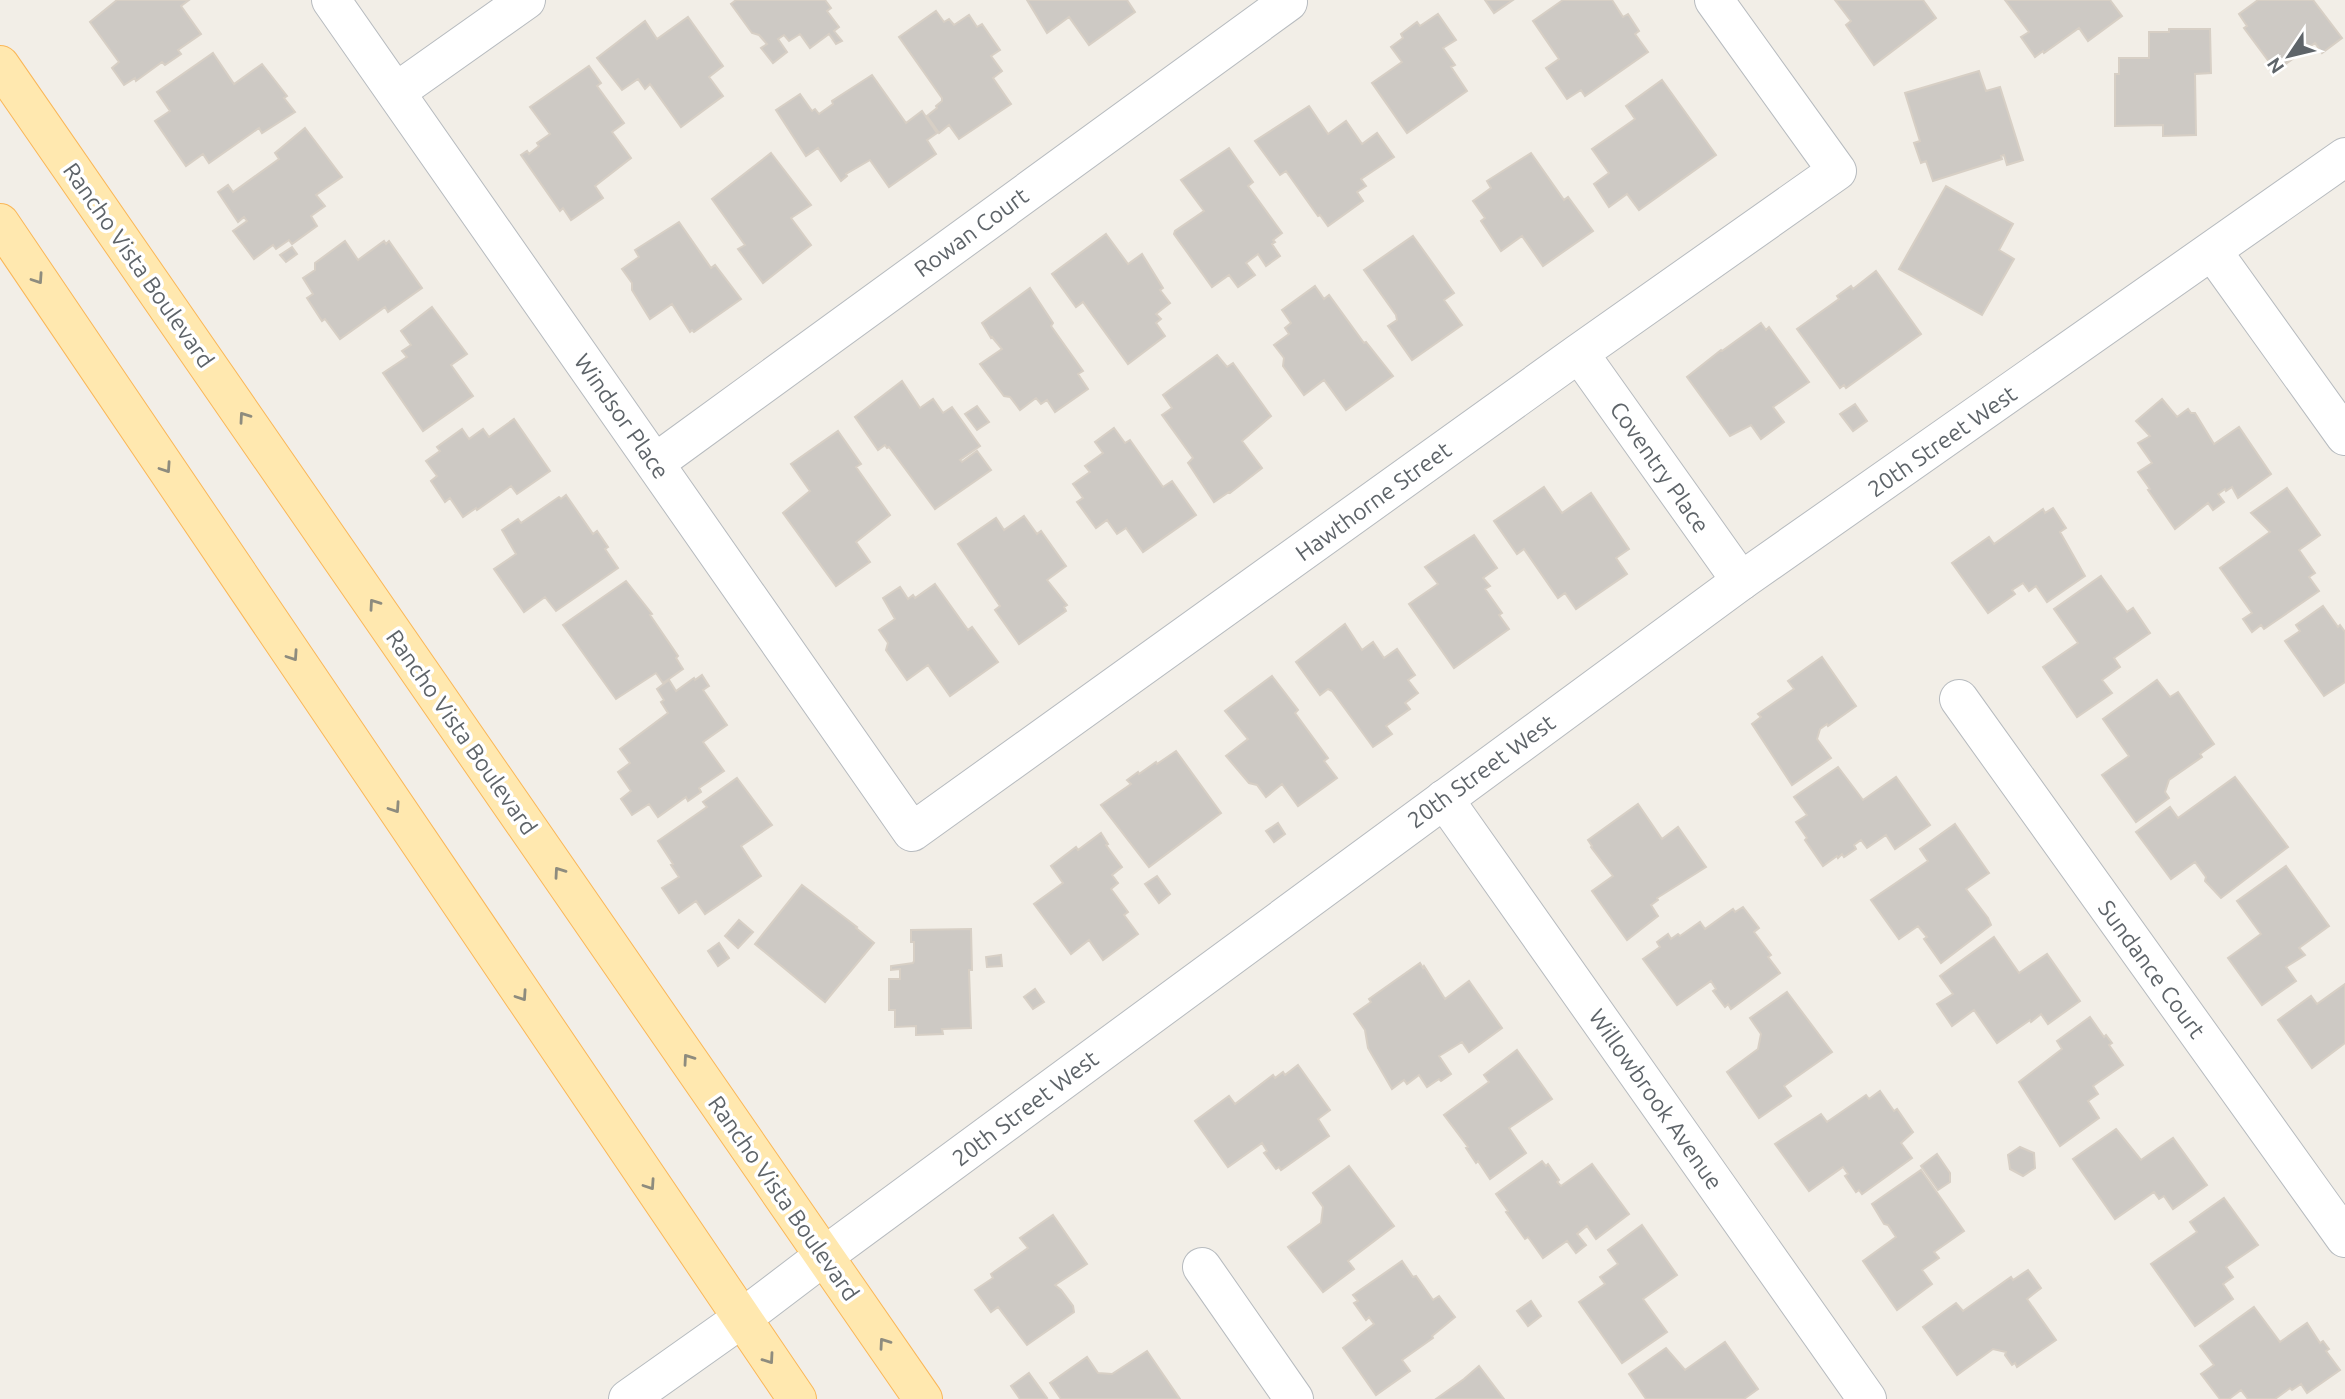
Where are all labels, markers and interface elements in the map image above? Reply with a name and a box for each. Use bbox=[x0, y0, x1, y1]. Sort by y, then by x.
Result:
north arrow bbox=[2254, 21, 2324, 91]
text: N bbox=[2262, 54, 2288, 78]
street label: Rancho Vista Boulevard bbox=[59, 158, 219, 372]
street label: Rowan Court bbox=[909, 182, 1033, 282]
one-way arrow bbox=[30, 272, 43, 285]
street label: Windsor Place bbox=[570, 349, 674, 483]
street label: 20th Street West bbox=[1863, 380, 2021, 502]
street label: Coventry Place bbox=[1606, 397, 1714, 537]
one-way arrow bbox=[240, 412, 252, 425]
street label: Hawthorne Street bbox=[1291, 436, 1455, 566]
one-way arrow bbox=[157, 460, 170, 473]
one-way arrow bbox=[370, 599, 382, 612]
street label: Rancho Vista Boulevard bbox=[382, 625, 542, 839]
one-way arrow bbox=[285, 649, 298, 662]
street label: 20th Street West bbox=[1403, 709, 1559, 833]
one-way arrow bbox=[387, 800, 399, 813]
one-way arrow bbox=[555, 867, 567, 880]
street label: Sundance Court bbox=[2094, 895, 2210, 1043]
one-way arrow bbox=[514, 988, 527, 1001]
street label: Willowbrook Avenue bbox=[1584, 1004, 1728, 1194]
street label: 20th Street West bbox=[947, 1045, 1103, 1171]
one-way arrow bbox=[684, 1054, 696, 1067]
street label: Rancho Vista Boulevard bbox=[704, 1091, 864, 1305]
one-way arrow bbox=[642, 1177, 654, 1190]
one-way arrow bbox=[880, 1338, 892, 1351]
one-way arrow bbox=[761, 1351, 773, 1364]

